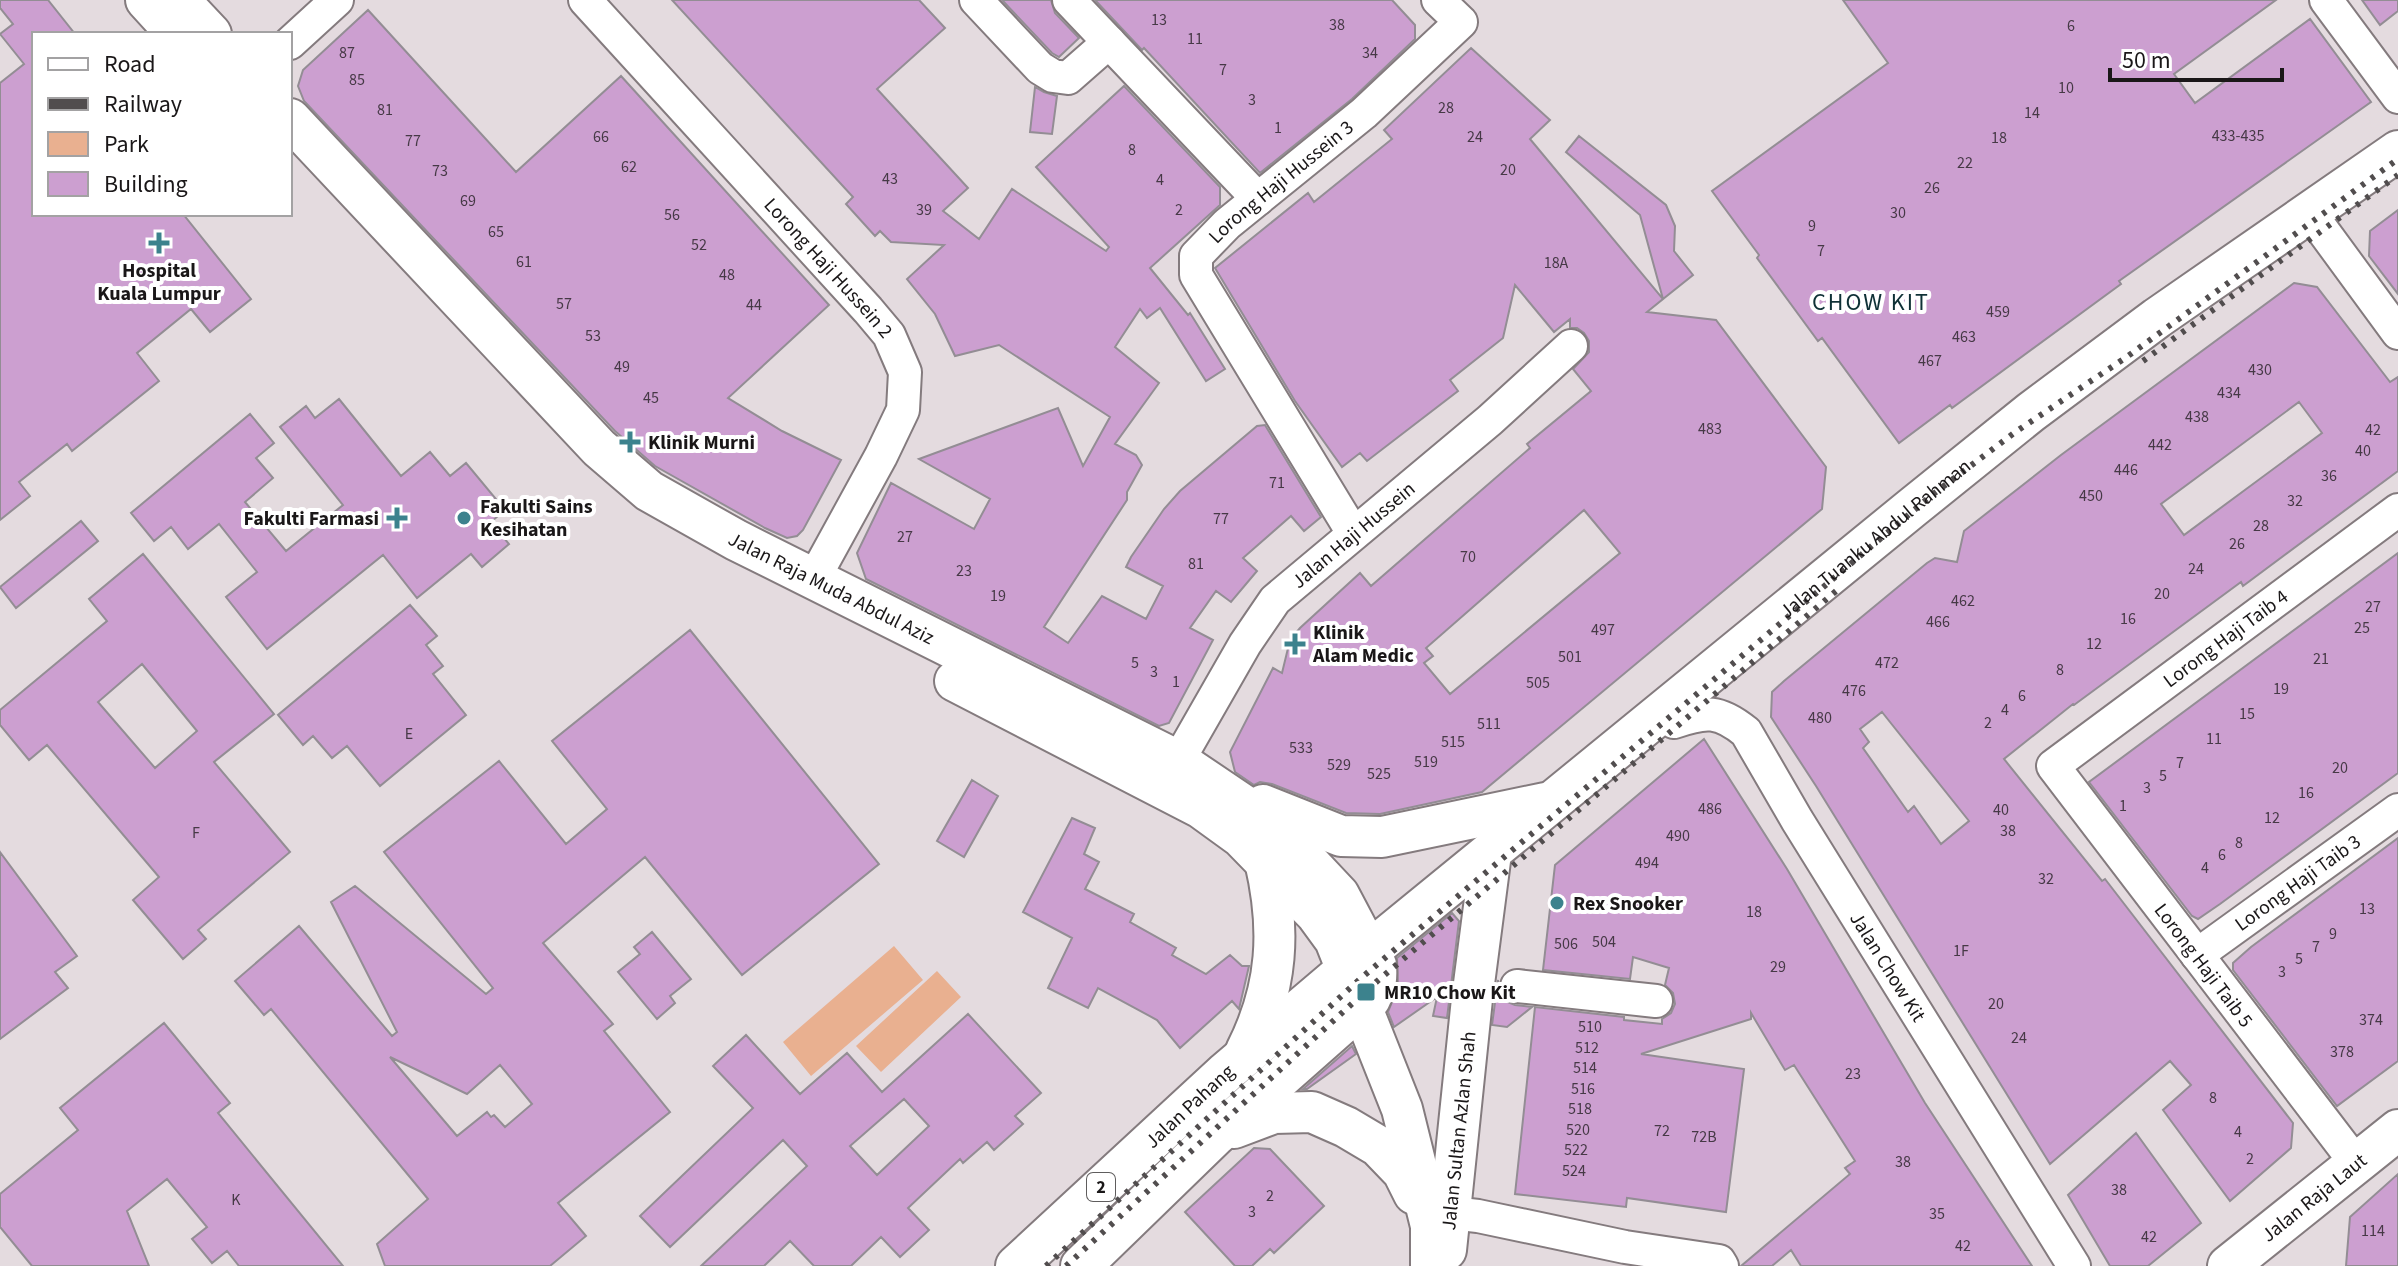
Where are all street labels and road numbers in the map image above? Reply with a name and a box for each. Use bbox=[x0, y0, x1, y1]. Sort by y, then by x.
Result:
street label: Lorong Haji Hussein 3 bbox=[1202, 114, 1360, 250]
street label: Lorong Haji Hussein 2 bbox=[757, 192, 899, 345]
street label: Jalan Tuanku Abdul Rahman bbox=[1774, 453, 1977, 625]
street label: Jalan Haji Hussein bbox=[1286, 475, 1422, 595]
street label: Jalan Raja Muda Abdul Aziz bbox=[723, 525, 939, 652]
street label: Lorong Haji Taib 4 bbox=[2158, 583, 2294, 695]
street label: Lorong Haji Taib 3 bbox=[2229, 828, 2367, 938]
street label: Lorong Haji Taib 5 bbox=[2147, 898, 2259, 1034]
street label: Jalan Chow Kit bbox=[1842, 907, 1932, 1028]
street label: Jalan Sultan Azlan Shah bbox=[1435, 1030, 1484, 1232]
street label: Jalan Pahang bbox=[1139, 1058, 1241, 1155]
street label: Jalan Raja Laut bbox=[2256, 1147, 2373, 1249]
road number: 2 bbox=[1087, 1173, 1115, 1201]

